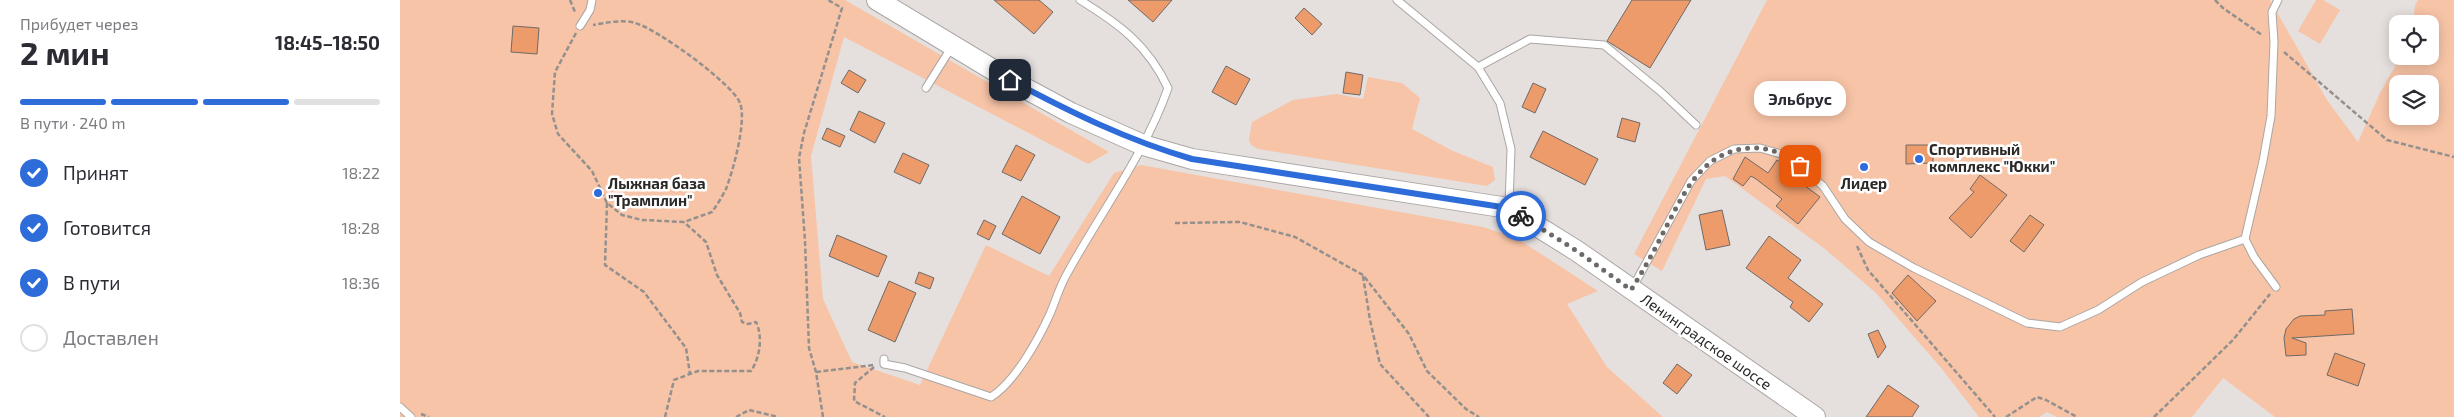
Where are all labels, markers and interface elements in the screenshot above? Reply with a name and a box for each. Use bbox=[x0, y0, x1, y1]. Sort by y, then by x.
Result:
text: Прибудет через bbox=[20, 14, 138, 33]
map controls bbox=[2389, 15, 2439, 125]
button: locate bbox=[2389, 15, 2439, 65]
text: 18:45–18:50 bbox=[275, 31, 380, 54]
text: 2 мин bbox=[20, 33, 110, 71]
pin bbox=[989, 59, 1031, 101]
icon: home bbox=[996, 66, 1024, 94]
button: layers bbox=[2389, 75, 2439, 125]
callout: Эльбрус bbox=[1754, 81, 1846, 116]
text: Эльбрус bbox=[1768, 89, 1832, 108]
text: В пути · 240 m bbox=[20, 113, 125, 132]
place label: Спортивный комплекс "Юкки" bbox=[1929, 140, 2055, 175]
pin bbox=[1779, 145, 1821, 187]
icon: bag bbox=[1786, 152, 1814, 180]
marker: Спортивный комплекс "Юкки" bbox=[1913, 153, 1925, 165]
icon: check bbox=[20, 159, 48, 187]
text: Принят bbox=[63, 161, 129, 184]
marker: Лидер bbox=[1858, 161, 1870, 173]
text: 18:22 bbox=[342, 163, 380, 182]
place label: Лыжная база "Трамплин" bbox=[608, 174, 706, 209]
place label: Лидер bbox=[1841, 174, 1887, 192]
marker: Лыжная база "Трамплин" bbox=[592, 187, 604, 199]
courier bbox=[1496, 191, 1546, 241]
icon: bike bbox=[1507, 202, 1535, 230]
icon: check bbox=[20, 214, 48, 242]
text: Готовится bbox=[63, 216, 151, 239]
text: 18:28 bbox=[341, 218, 380, 237]
icon: check bbox=[20, 269, 48, 297]
text: В пути bbox=[63, 271, 121, 294]
text: 18:36 bbox=[342, 273, 380, 292]
street label: Ленинградское шоссе bbox=[1638, 289, 1775, 393]
text: Доставлен bbox=[63, 326, 159, 349]

